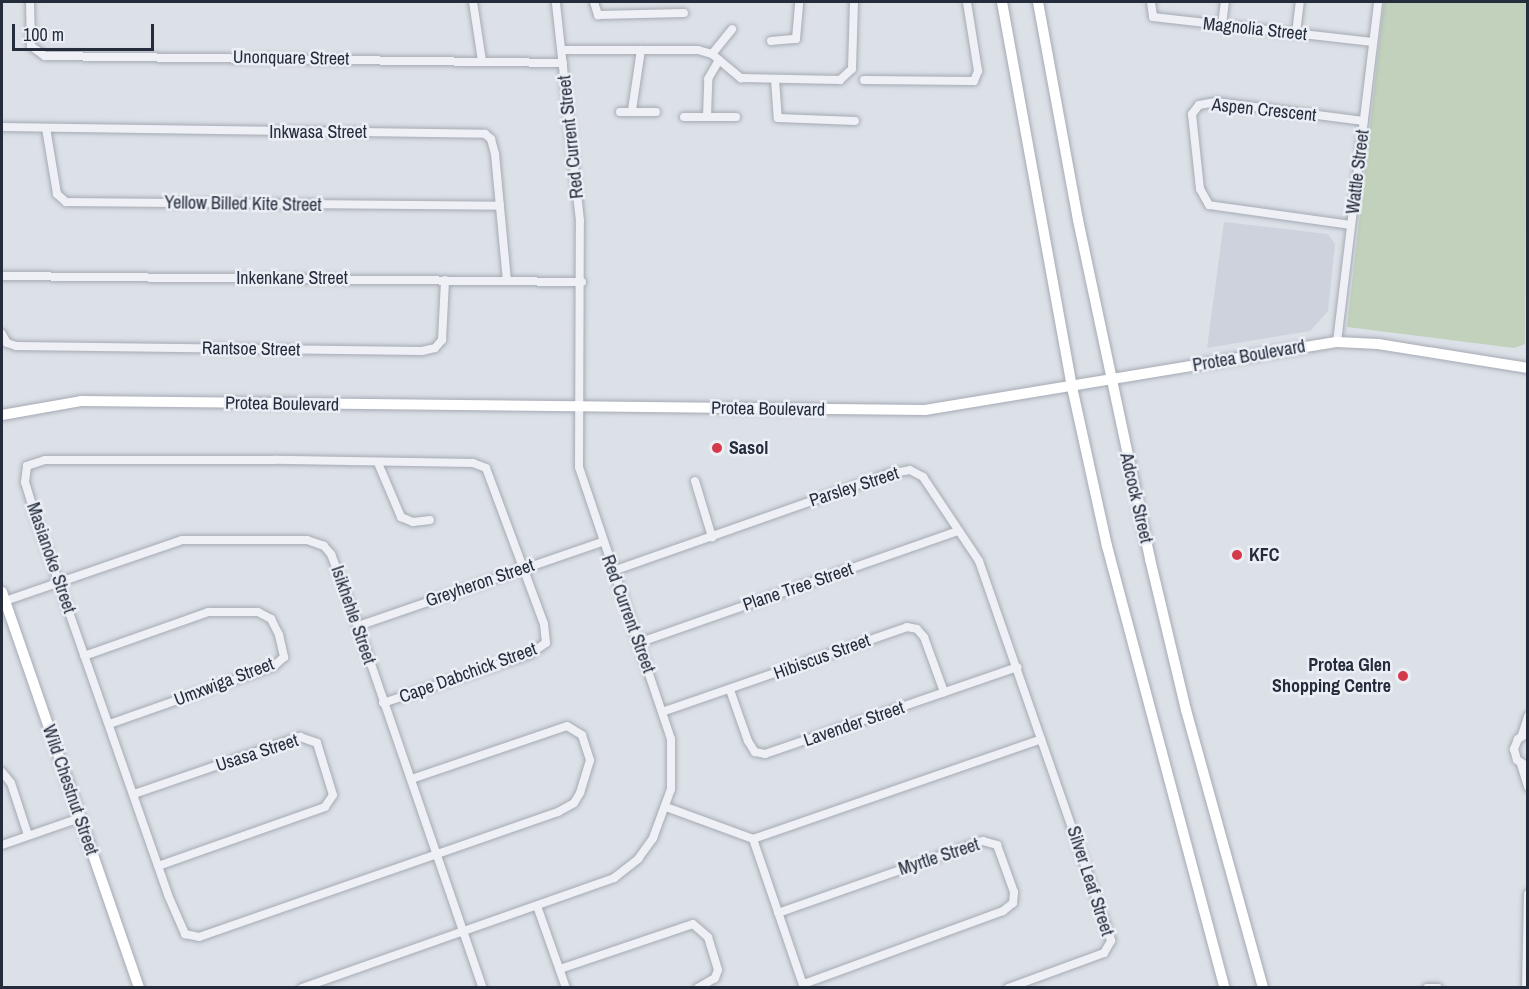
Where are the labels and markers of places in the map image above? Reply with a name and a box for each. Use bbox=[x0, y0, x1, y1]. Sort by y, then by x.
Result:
place label: Sasol bbox=[729, 437, 768, 459]
marker: Sasol bbox=[710, 441, 724, 455]
place label: KFC bbox=[1249, 544, 1279, 566]
marker: KFC bbox=[1230, 548, 1244, 562]
place label: Protea Glen Shopping Centre bbox=[1272, 655, 1391, 698]
marker: Protea Glen Shopping Centre bbox=[1396, 669, 1410, 683]

